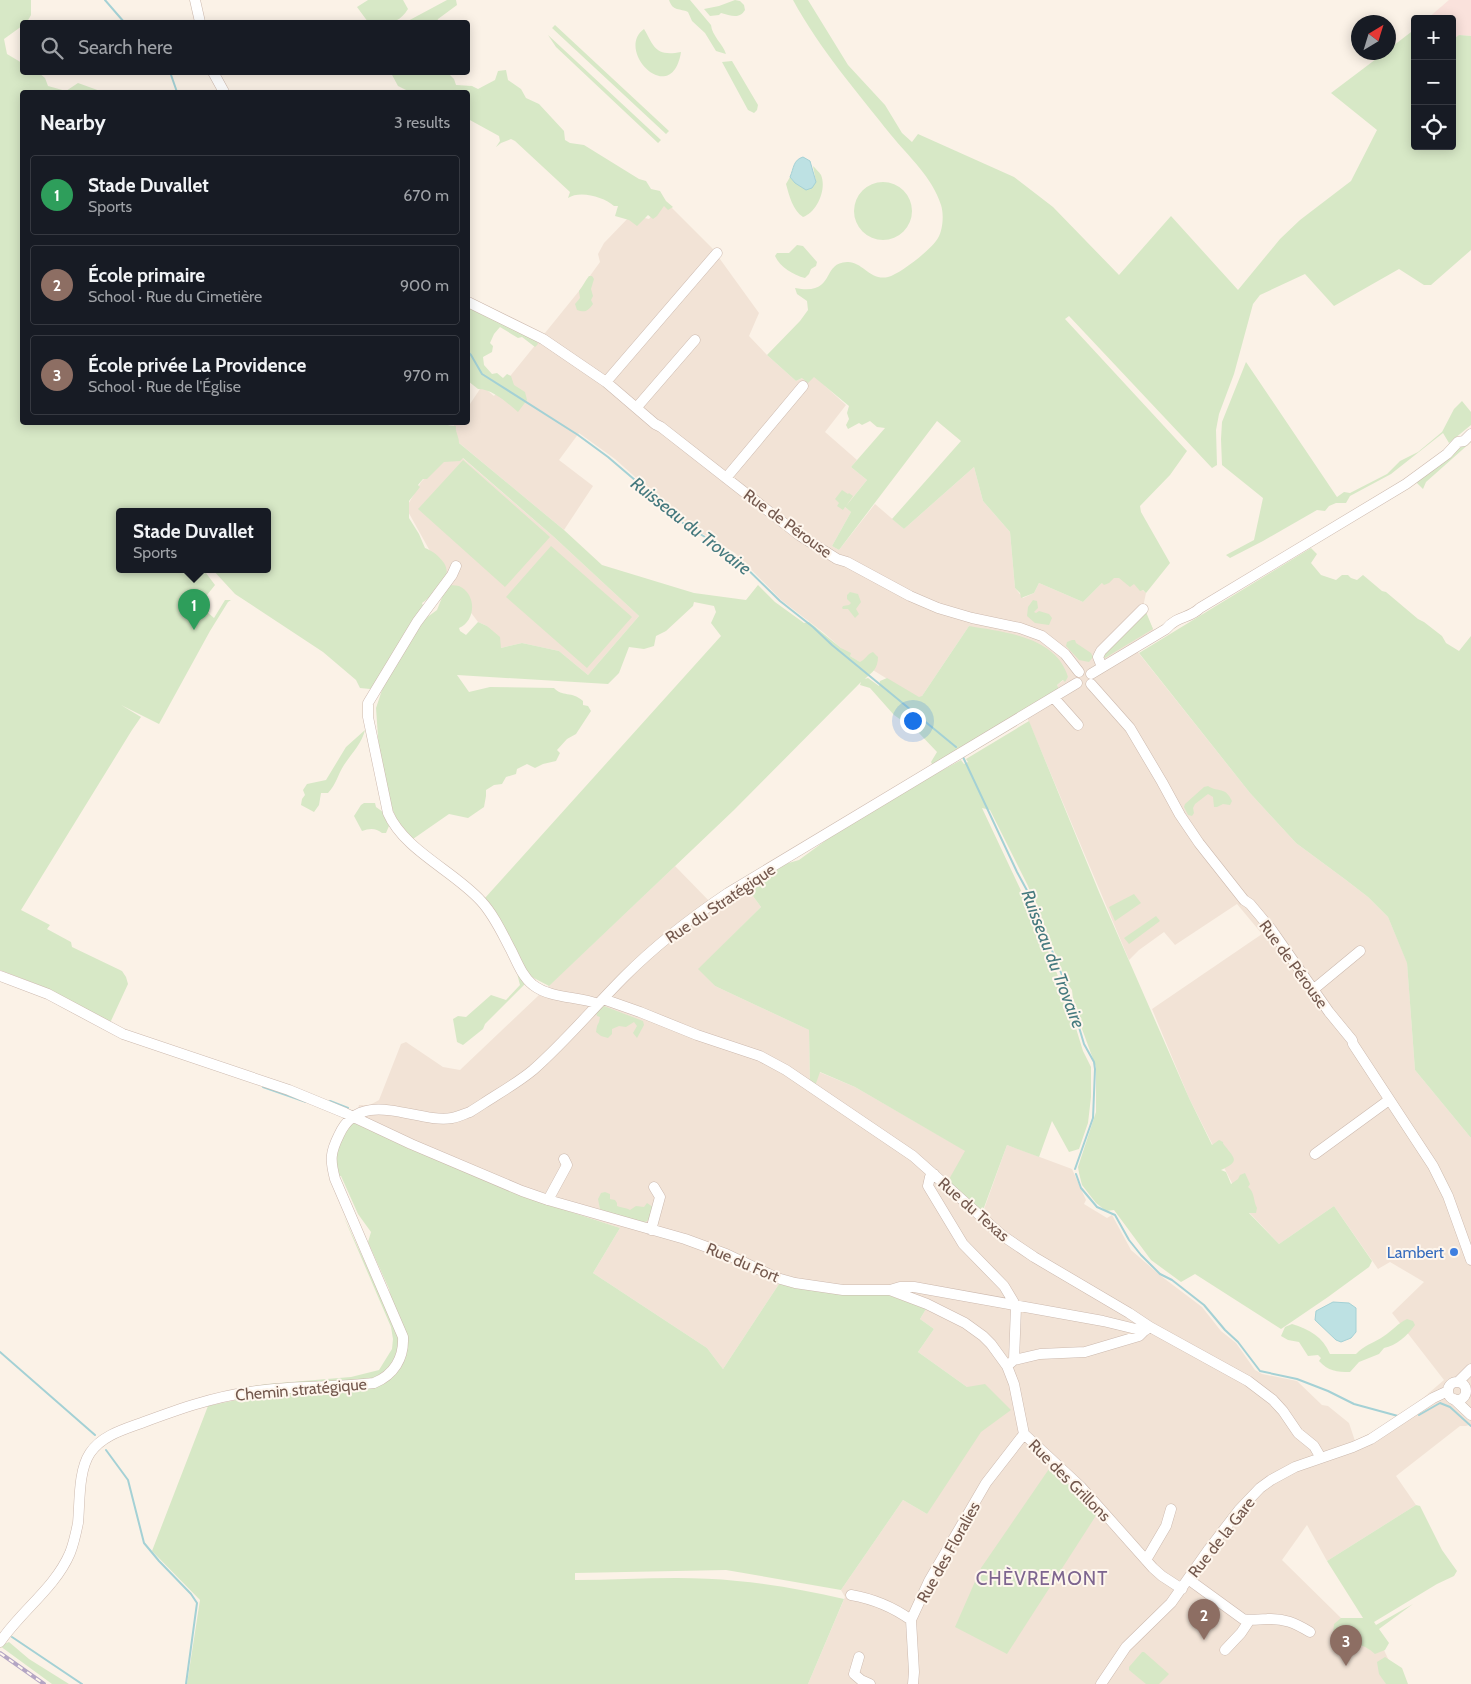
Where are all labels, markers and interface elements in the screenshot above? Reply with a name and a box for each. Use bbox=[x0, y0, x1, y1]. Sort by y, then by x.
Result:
north arrow bbox=[1351, 15, 1396, 60]
map controls bbox=[1411, 15, 1456, 150]
button: + bbox=[1411, 15, 1456, 60]
search box bbox=[20, 20, 470, 75]
icon: search bbox=[38, 34, 66, 62]
text: Search here bbox=[78, 36, 172, 59]
button: − bbox=[1411, 60, 1456, 105]
button: locate bbox=[1411, 105, 1456, 150]
text: Nearby bbox=[40, 110, 106, 135]
text: 3 results bbox=[394, 113, 450, 132]
text: Stade Duvallet bbox=[88, 174, 209, 197]
text: 1 bbox=[54, 186, 60, 205]
text: 670 m bbox=[403, 186, 449, 205]
text: Sports bbox=[88, 197, 132, 216]
text: École primaire bbox=[88, 264, 205, 287]
text: 2 bbox=[53, 276, 61, 295]
text: 900 m bbox=[400, 276, 449, 295]
text: School · Rue du Cimetière bbox=[88, 287, 262, 306]
text: École privée La Providence bbox=[88, 354, 306, 377]
text: 3 bbox=[53, 366, 61, 385]
text: 970 m bbox=[403, 366, 449, 385]
text: School · Rue de l'Église bbox=[88, 377, 241, 396]
water label: Ruisseau du Trovaire bbox=[626, 472, 756, 580]
street label: Rue de Pérouse bbox=[740, 485, 835, 562]
popup bbox=[116, 508, 271, 573]
text: Stade Duvallet bbox=[133, 520, 254, 543]
text: Sports bbox=[133, 543, 177, 562]
pin: 1 bbox=[178, 589, 210, 630]
your location bbox=[900, 708, 926, 734]
street label: Rue du Stratégique bbox=[662, 860, 779, 947]
water label: Ruisseau du Trovaire bbox=[1016, 887, 1090, 1031]
street label: Rue de Pérouse bbox=[1255, 917, 1332, 1012]
street label: Rue du Texas bbox=[934, 1173, 1013, 1246]
street label: Rue du Fort bbox=[703, 1239, 783, 1287]
place label: Lambert bbox=[1387, 1243, 1445, 1262]
marker: Lambert bbox=[1448, 1246, 1460, 1258]
street label: Chemin stratégique bbox=[235, 1374, 368, 1405]
street label: Rue des Grillons bbox=[1025, 1435, 1115, 1525]
street label: Rue de la Gare bbox=[1184, 1493, 1259, 1581]
street label: Rue des Floralies bbox=[913, 1498, 984, 1606]
district label: CHÈVREMONT bbox=[976, 1566, 1108, 1590]
pin: 2 bbox=[1188, 1599, 1220, 1640]
pin: 3 bbox=[1330, 1625, 1362, 1666]

